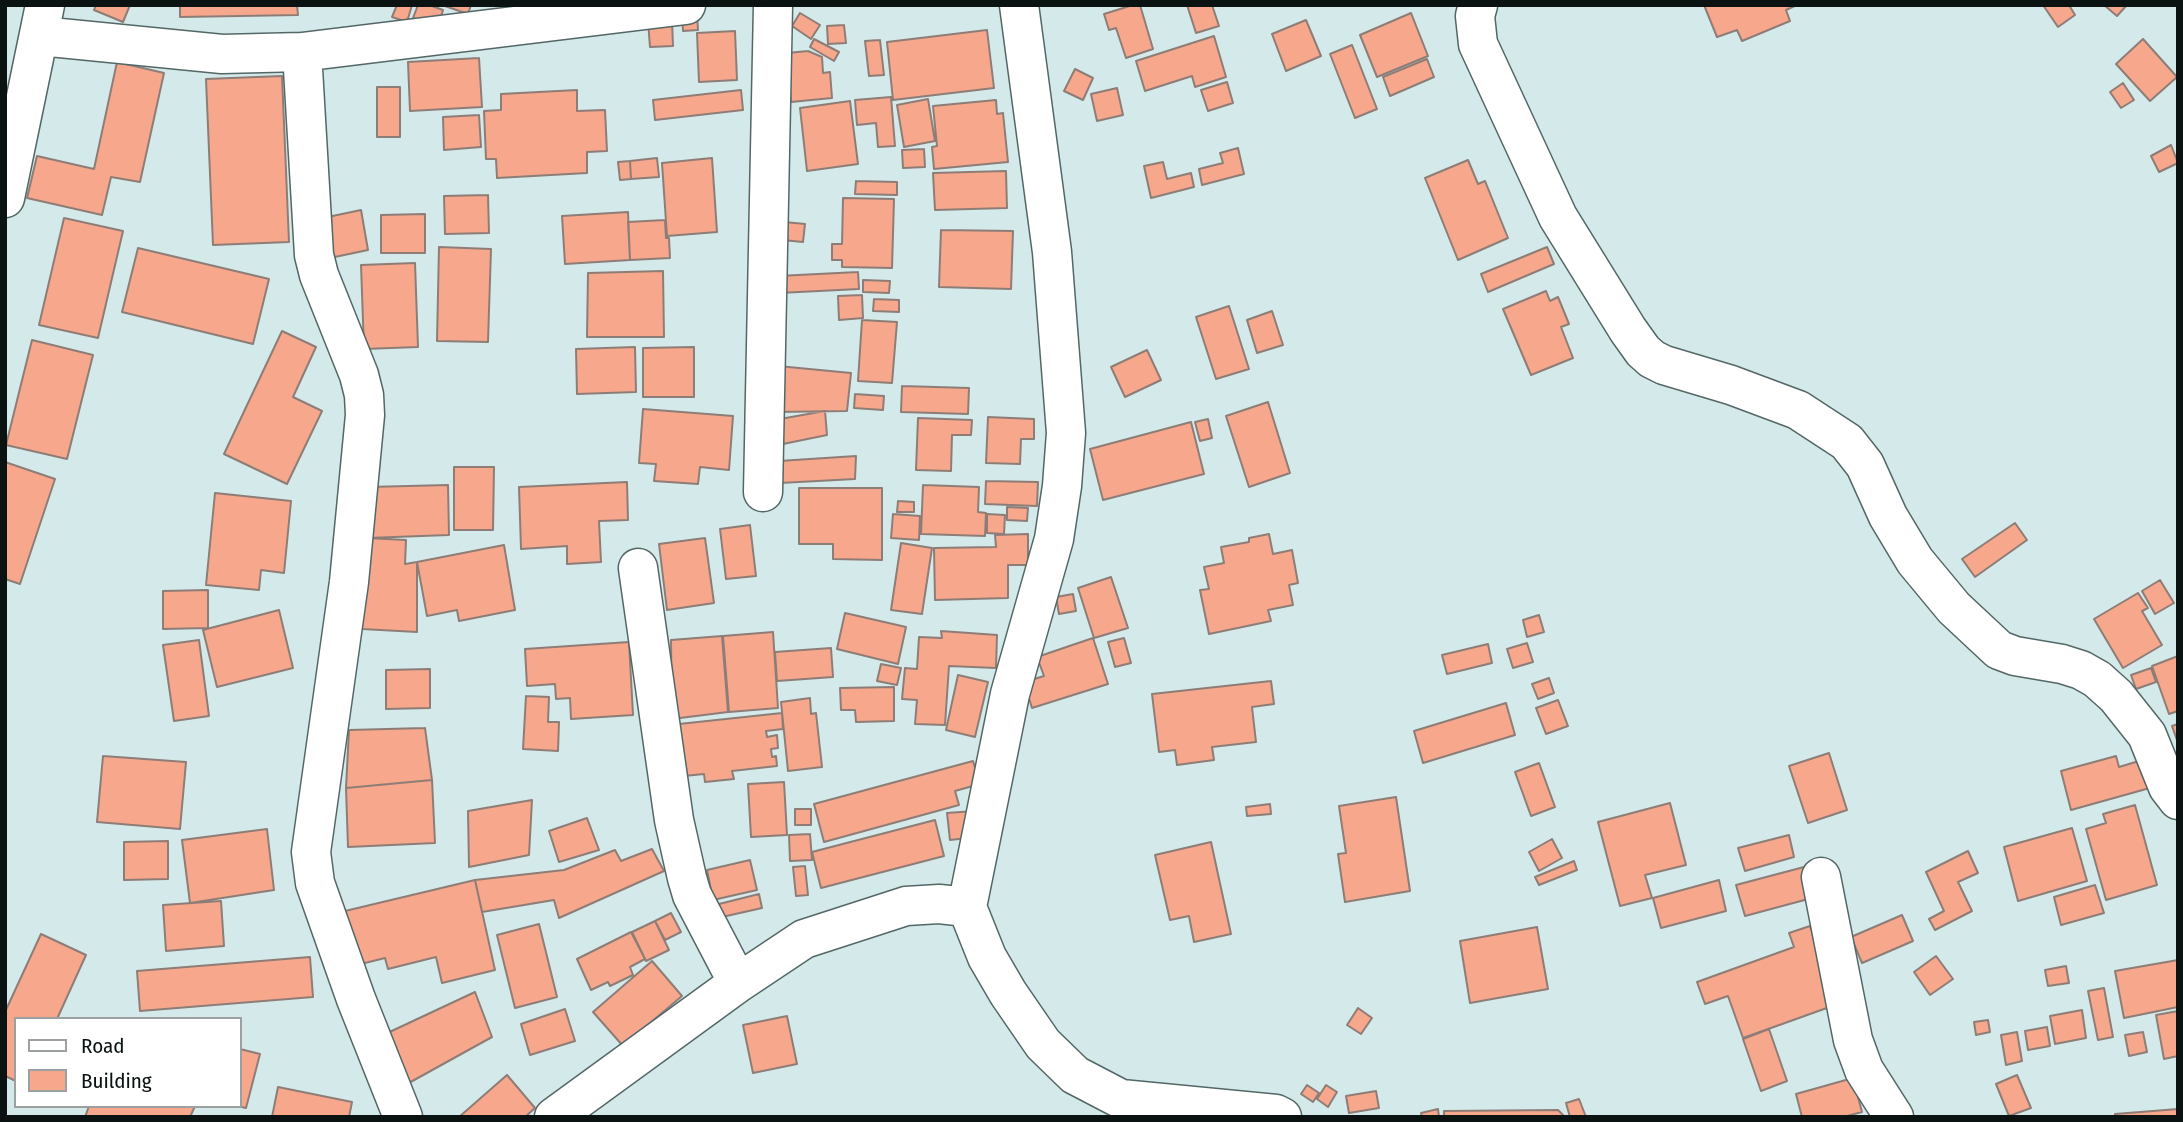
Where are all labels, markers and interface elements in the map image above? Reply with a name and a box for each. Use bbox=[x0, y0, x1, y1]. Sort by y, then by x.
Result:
legend bbox=[14, 1017, 242, 1108]
text: Road bbox=[81, 1033, 125, 1059]
text: Building bbox=[81, 1068, 152, 1094]

